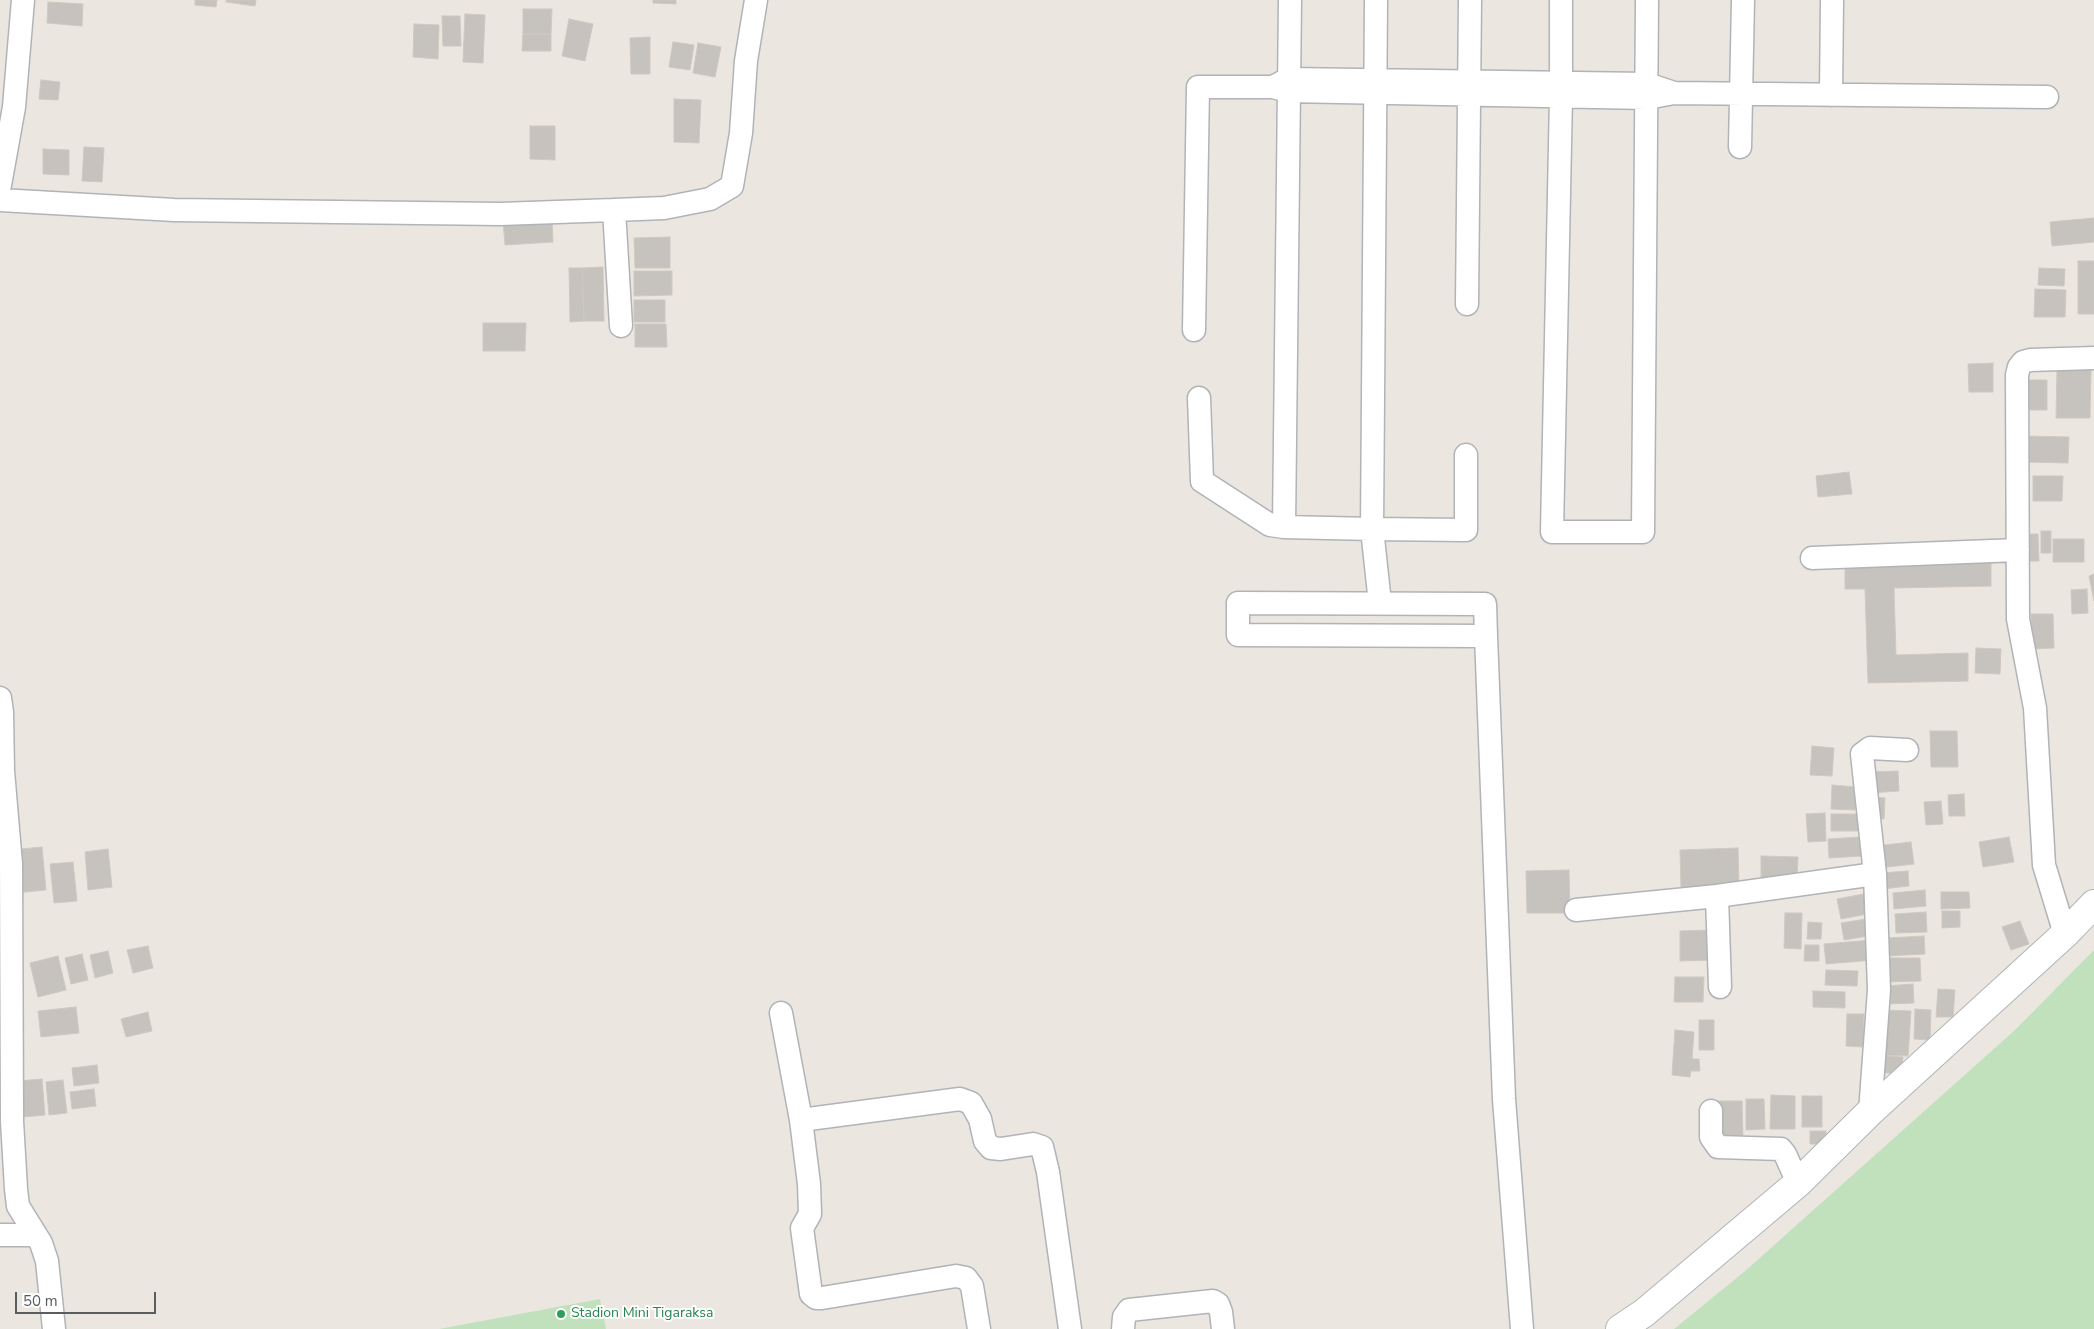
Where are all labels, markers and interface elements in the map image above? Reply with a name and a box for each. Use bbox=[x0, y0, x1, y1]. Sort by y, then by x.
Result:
scale bar bbox=[18, 1282, 159, 1314]
text: 50 m bbox=[23, 1291, 58, 1311]
place label: Stadion Mini Tigaraksa bbox=[571, 1306, 713, 1322]
marker: Stadion Mini Tigaraksa bbox=[555, 1308, 567, 1320]

